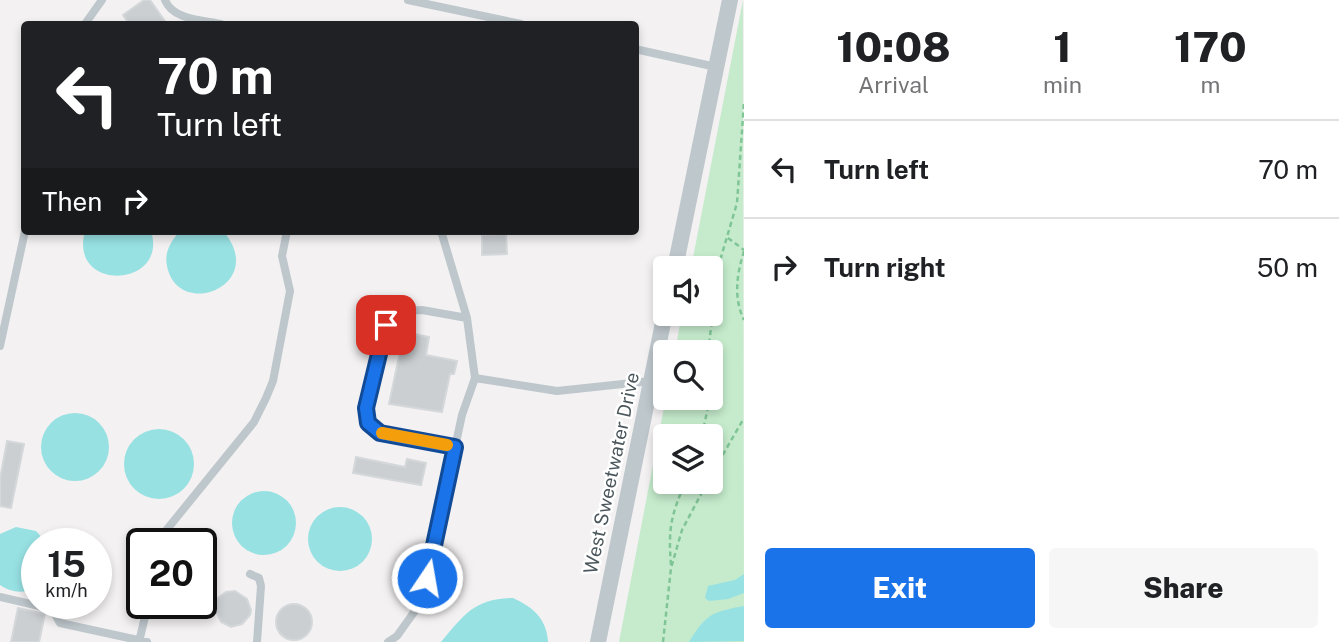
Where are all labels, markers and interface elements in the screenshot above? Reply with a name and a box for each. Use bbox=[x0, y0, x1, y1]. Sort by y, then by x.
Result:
text: 10:08 bbox=[836, 22, 951, 71]
text: 1 bbox=[1053, 22, 1072, 71]
text: 170 bbox=[1174, 22, 1247, 71]
text: 70 m bbox=[157, 47, 274, 105]
icon: left bbox=[42, 49, 133, 140]
text: Arrival bbox=[858, 71, 929, 98]
text: min bbox=[1043, 71, 1082, 98]
text: m bbox=[1201, 71, 1220, 98]
text: Turn left bbox=[157, 106, 282, 143]
icon: left bbox=[765, 150, 803, 188]
text: Turn left bbox=[824, 154, 929, 185]
text: 70 m bbox=[1258, 154, 1318, 185]
icon: right bbox=[116, 182, 154, 220]
text: Then bbox=[42, 186, 102, 217]
icon: right bbox=[765, 248, 803, 286]
text: Turn right bbox=[824, 252, 946, 283]
text: 50 m bbox=[1257, 252, 1318, 283]
map controls bbox=[653, 256, 723, 494]
button: sound bbox=[653, 256, 723, 326]
pin bbox=[356, 295, 416, 355]
icon: arrive bbox=[367, 306, 405, 344]
button: search bbox=[653, 340, 723, 410]
street label: West Sweetwater Drive bbox=[579, 370, 643, 576]
button: layers bbox=[653, 424, 723, 494]
speed limit sign: 20 bbox=[126, 528, 217, 619]
position arrow bbox=[390, 541, 464, 615]
text: 15 bbox=[47, 544, 86, 585]
button: Exit bbox=[765, 548, 1035, 628]
button: Share bbox=[1049, 548, 1318, 628]
text: km/h bbox=[45, 580, 88, 601]

